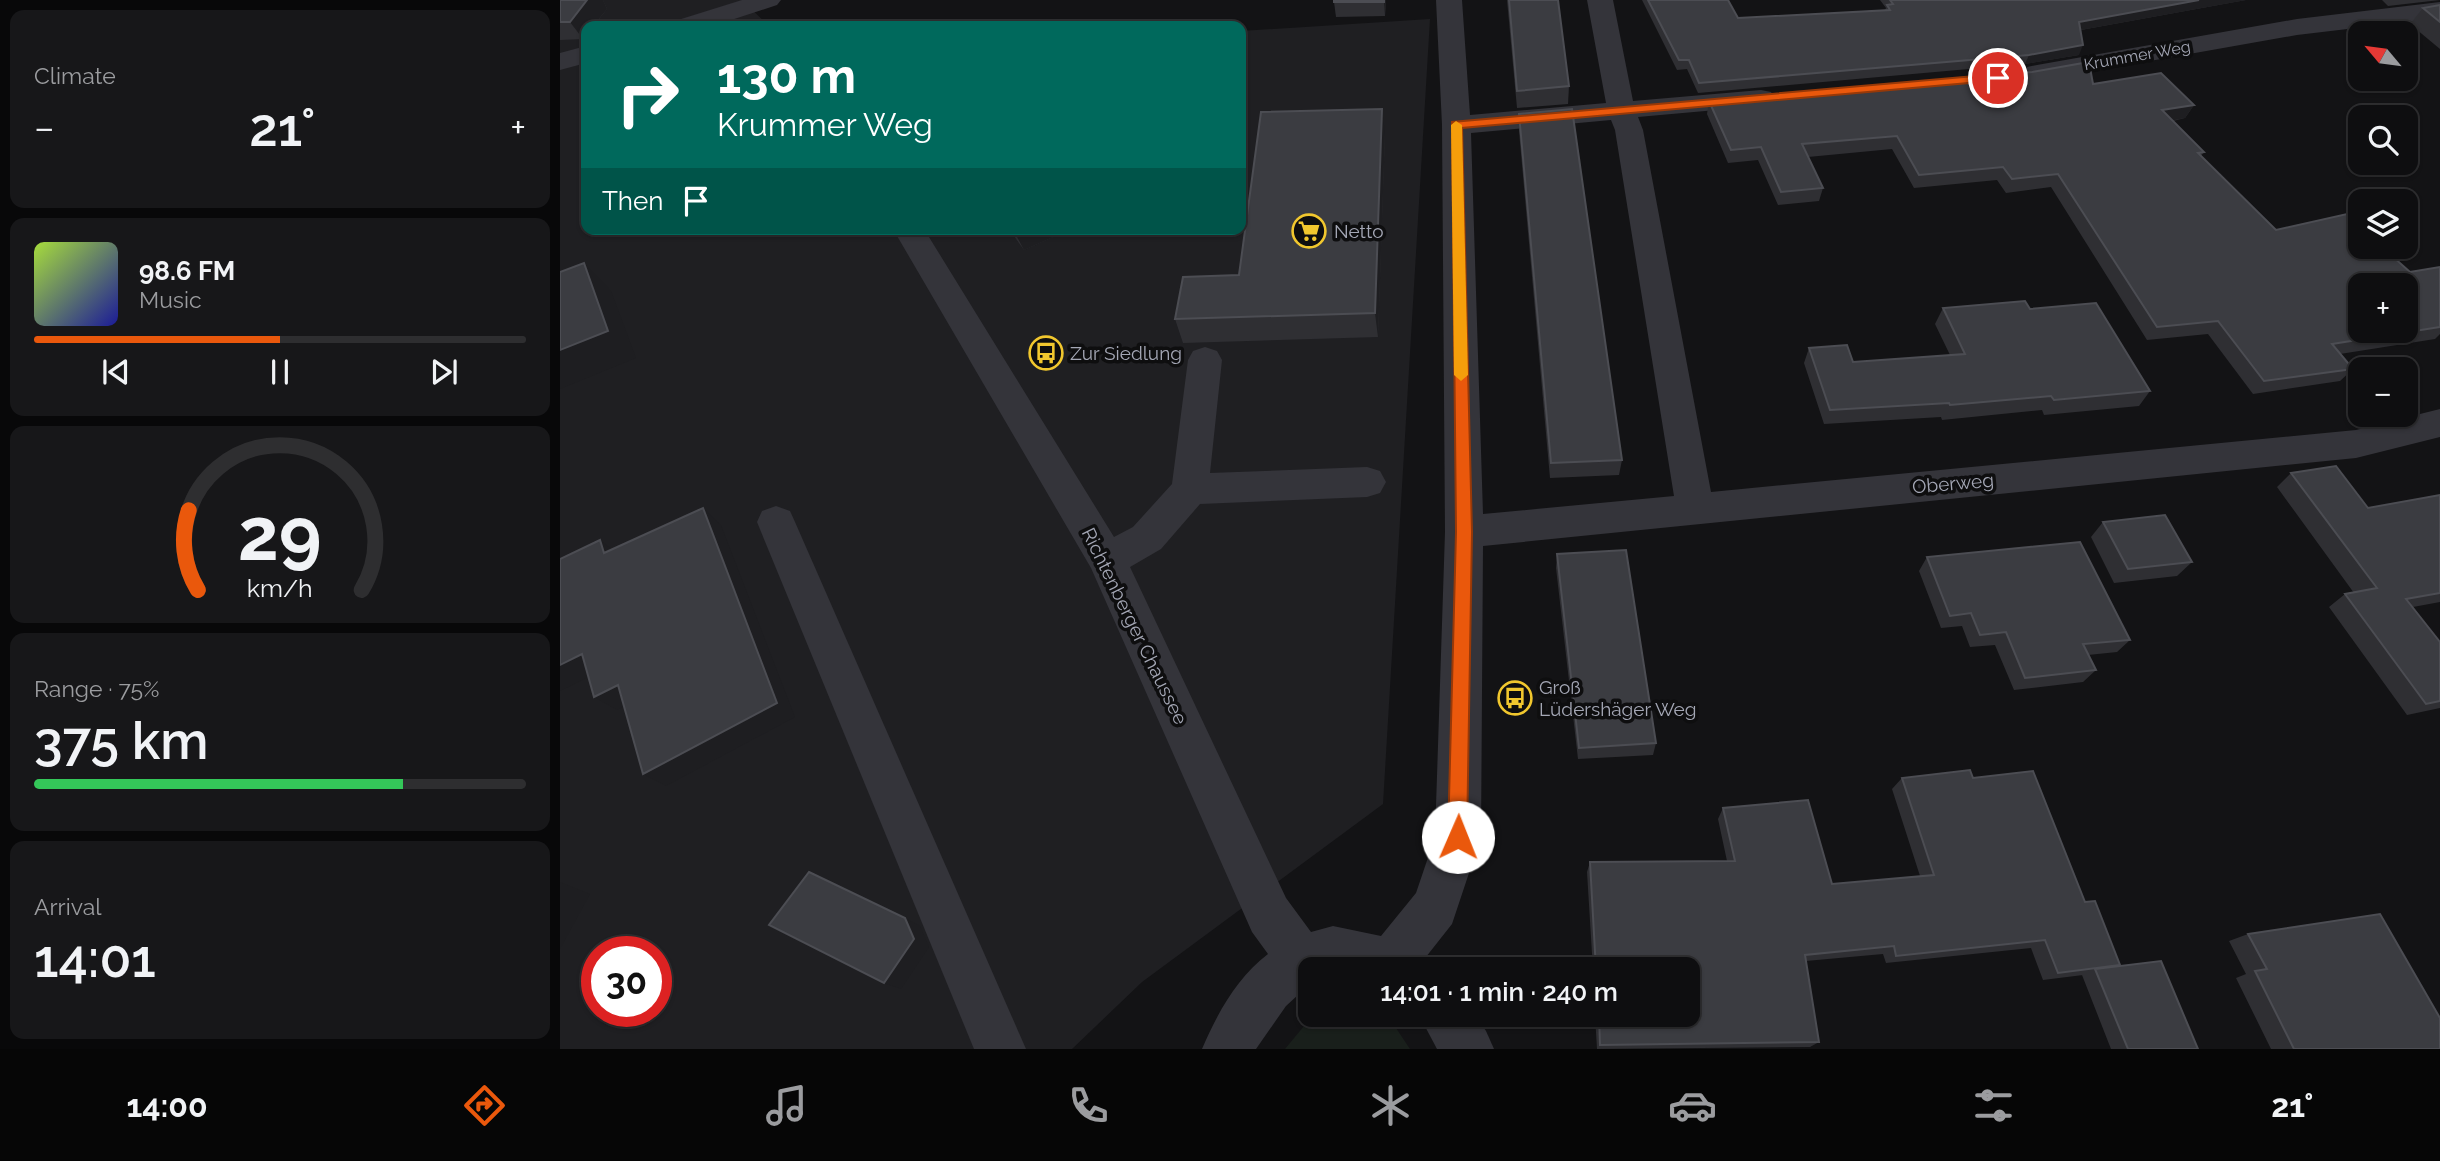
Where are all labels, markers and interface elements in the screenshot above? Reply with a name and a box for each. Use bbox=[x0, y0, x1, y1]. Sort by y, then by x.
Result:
north arrow bbox=[2348, 21, 2418, 91]
map controls bbox=[2348, 21, 2418, 427]
street label: Krummer Weg bbox=[2082, 37, 2192, 74]
text: 130 m bbox=[717, 47, 856, 104]
pin bbox=[1968, 48, 2028, 108]
icon: right bbox=[602, 49, 693, 140]
icon: arrive bbox=[1979, 59, 2017, 97]
text: Climate bbox=[34, 62, 116, 89]
text: 21° bbox=[249, 97, 316, 158]
text: − bbox=[34, 105, 54, 150]
text: + bbox=[510, 105, 526, 150]
button: search bbox=[2348, 105, 2418, 175]
text: Krummer Weg bbox=[717, 106, 933, 143]
icon: arrive bbox=[677, 182, 715, 220]
text: Then bbox=[602, 186, 663, 216]
button: layers bbox=[2348, 189, 2418, 259]
supermarket icon: Netto bbox=[1290, 212, 1328, 250]
place label: Netto bbox=[1334, 220, 1383, 242]
text: 98.6 FM bbox=[139, 256, 235, 286]
button: + bbox=[2348, 273, 2418, 343]
text: Music bbox=[139, 286, 202, 313]
bus stop icon: Zur Siedlung bbox=[1027, 334, 1065, 372]
place label: Zur Siedlung bbox=[1070, 342, 1182, 364]
icon: previous bbox=[97, 353, 135, 391]
icon: pause bbox=[261, 353, 299, 391]
icon: next bbox=[425, 353, 463, 391]
button: − bbox=[2348, 357, 2418, 427]
street label: Oberweg bbox=[1911, 468, 1995, 498]
text: 29 bbox=[238, 493, 322, 578]
street label: Richtenberger Chaussee bbox=[1078, 524, 1192, 728]
text: km/h bbox=[247, 573, 313, 603]
text: Range · 75% bbox=[34, 675, 159, 702]
place label: Groß Lüdershäger Weg bbox=[1539, 676, 1696, 720]
bus stop icon: Groß Lüdershäger Weg bbox=[1496, 679, 1534, 717]
text: 375 km bbox=[34, 710, 209, 771]
position arrow bbox=[1421, 800, 1495, 874]
text: Arrival bbox=[34, 893, 101, 920]
text: 14:01 bbox=[34, 928, 156, 989]
speed limit sign: 30 bbox=[581, 936, 672, 1027]
text: 14:01 · 1 min · 240 m bbox=[1380, 977, 1618, 1007]
icon: directions bbox=[460, 1081, 509, 1130]
icon: music bbox=[762, 1081, 811, 1130]
icon: phone bbox=[1064, 1081, 1113, 1130]
icon: climate bbox=[1366, 1081, 1415, 1130]
icon: car bbox=[1668, 1081, 1717, 1130]
icon: filters bbox=[1969, 1081, 2018, 1130]
text: 14:00 bbox=[126, 1087, 208, 1124]
text: 21° bbox=[2271, 1087, 2314, 1124]

